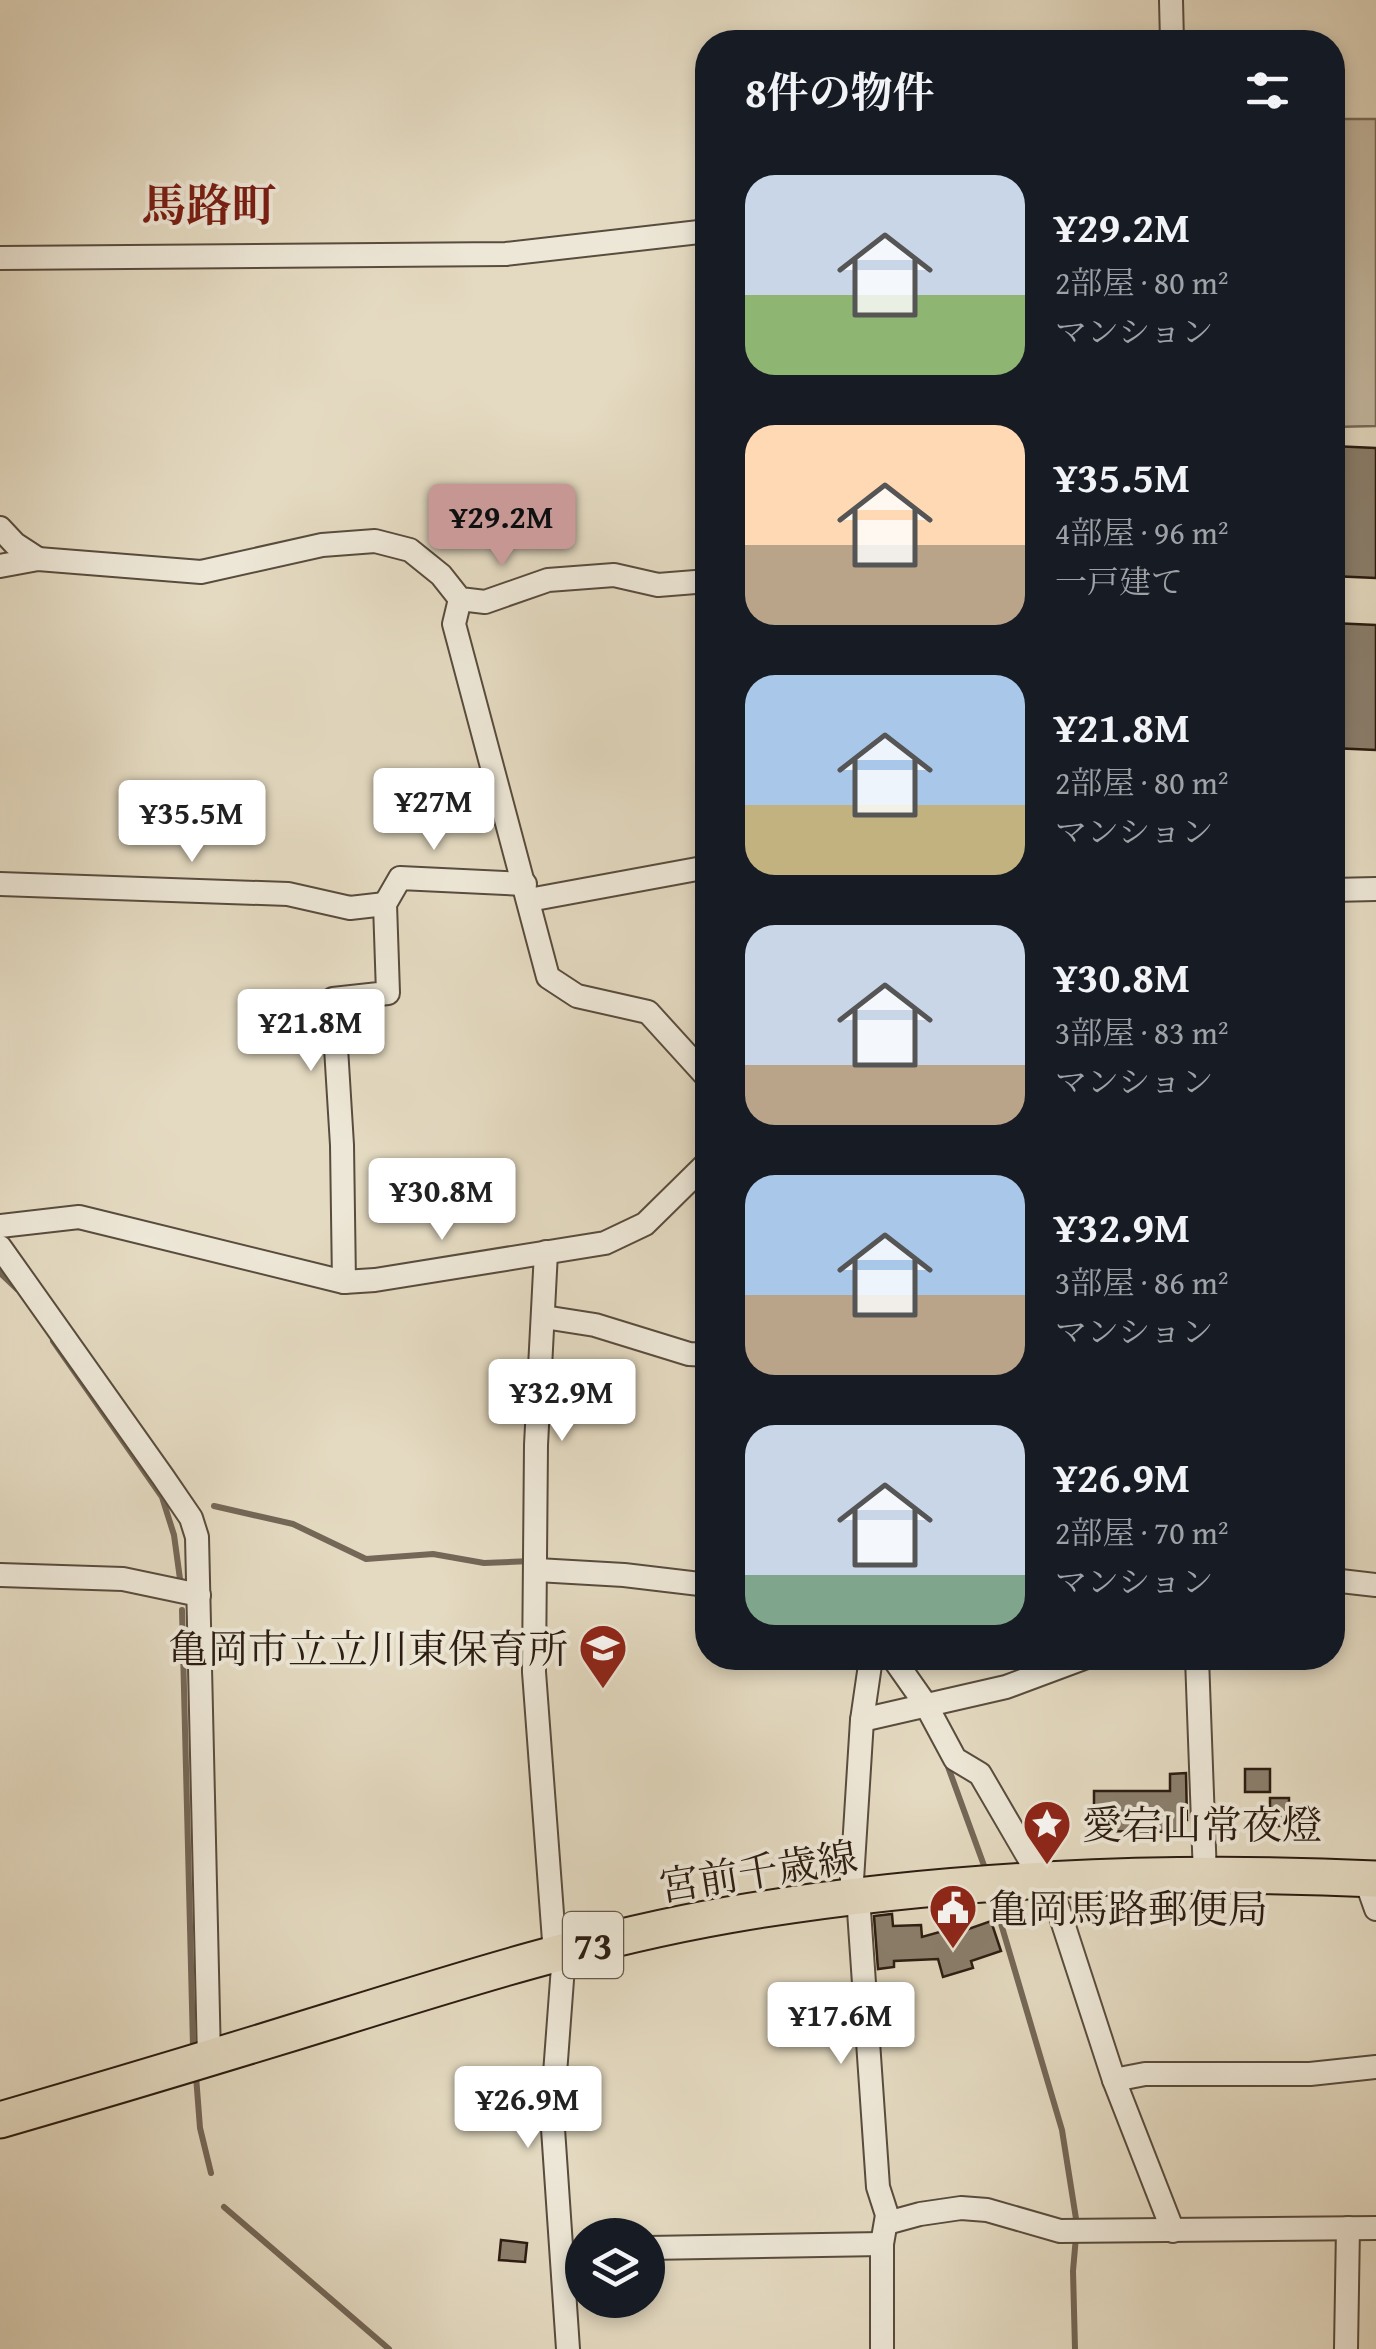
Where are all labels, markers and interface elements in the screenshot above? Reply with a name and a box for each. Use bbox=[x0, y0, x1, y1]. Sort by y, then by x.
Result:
text: 8件の物件 bbox=[745, 61, 935, 122]
icon: filters bbox=[1240, 63, 1295, 118]
district label: 馬路町 bbox=[141, 172, 277, 237]
text: ¥29.2M bbox=[1055, 196, 1190, 257]
icon: home bbox=[825, 215, 945, 335]
text: 2部屋 · 80 m² bbox=[1055, 259, 1229, 306]
text: マンション bbox=[1055, 308, 1214, 355]
text: ¥35.5M bbox=[1055, 446, 1190, 507]
icon: home bbox=[825, 465, 945, 585]
pin: ¥29.2M bbox=[421, 484, 583, 569]
text: ¥29.2M bbox=[451, 493, 553, 540]
text: 4部屋 · 96 m² bbox=[1055, 509, 1229, 556]
text: 一戸建て bbox=[1055, 558, 1183, 605]
text: ¥21.8M bbox=[1055, 696, 1190, 757]
icon: home bbox=[825, 715, 945, 835]
text: 2部屋 · 80 m² bbox=[1055, 759, 1229, 806]
pin: ¥27M bbox=[375, 768, 493, 853]
text: ¥27M bbox=[395, 777, 473, 824]
pin: ¥35.5M bbox=[111, 780, 273, 865]
text: ¥35.5M bbox=[141, 789, 243, 836]
text: マンション bbox=[1055, 808, 1214, 855]
text: ¥30.8M bbox=[1055, 946, 1190, 1007]
icon: home bbox=[825, 965, 945, 1085]
pin: ¥21.8M bbox=[230, 989, 392, 1074]
text: ¥21.8M bbox=[260, 998, 362, 1045]
text: 3部屋 · 83 m² bbox=[1055, 1009, 1229, 1056]
text: マンション bbox=[1055, 1058, 1214, 1105]
pin: ¥30.8M bbox=[361, 1158, 523, 1243]
text: ¥30.8M bbox=[391, 1167, 493, 1214]
text: ¥32.9M bbox=[1055, 1196, 1190, 1257]
icon: home bbox=[825, 1215, 945, 1335]
text: 3部屋 · 86 m² bbox=[1055, 1259, 1229, 1306]
text: マンション bbox=[1055, 1308, 1214, 1355]
pin: ¥32.9M bbox=[481, 1359, 643, 1444]
text: ¥32.9M bbox=[511, 1368, 613, 1415]
text: ¥26.9M bbox=[1055, 1446, 1190, 1507]
icon: home bbox=[825, 1465, 945, 1585]
text: 2部屋 · 70 m² bbox=[1055, 1509, 1229, 1556]
text: マンション bbox=[1055, 1558, 1214, 1605]
place label: 亀岡市立立川東保育所 bbox=[168, 1619, 568, 1678]
school or university icon: 亀岡市立立川東保育所 bbox=[577, 1622, 629, 1690]
place label: 愛宕山常夜燈 bbox=[1082, 1795, 1322, 1854]
place icon: 愛宕山常夜燈 bbox=[1021, 1798, 1073, 1866]
street label: 宮前千歳線 bbox=[655, 1826, 861, 1916]
place label: 亀岡馬路郵便局 bbox=[988, 1879, 1268, 1938]
public building icon: 亀岡馬路郵便局 bbox=[927, 1882, 979, 1950]
road number: 73 bbox=[563, 1912, 623, 1978]
pin: ¥17.6M bbox=[760, 1982, 922, 2067]
text: ¥17.6M bbox=[790, 1991, 892, 2038]
pin: ¥26.9M bbox=[447, 2066, 609, 2151]
text: ¥26.9M bbox=[477, 2075, 579, 2122]
map controls bbox=[565, 2218, 665, 2318]
button: layers bbox=[565, 2218, 665, 2318]

